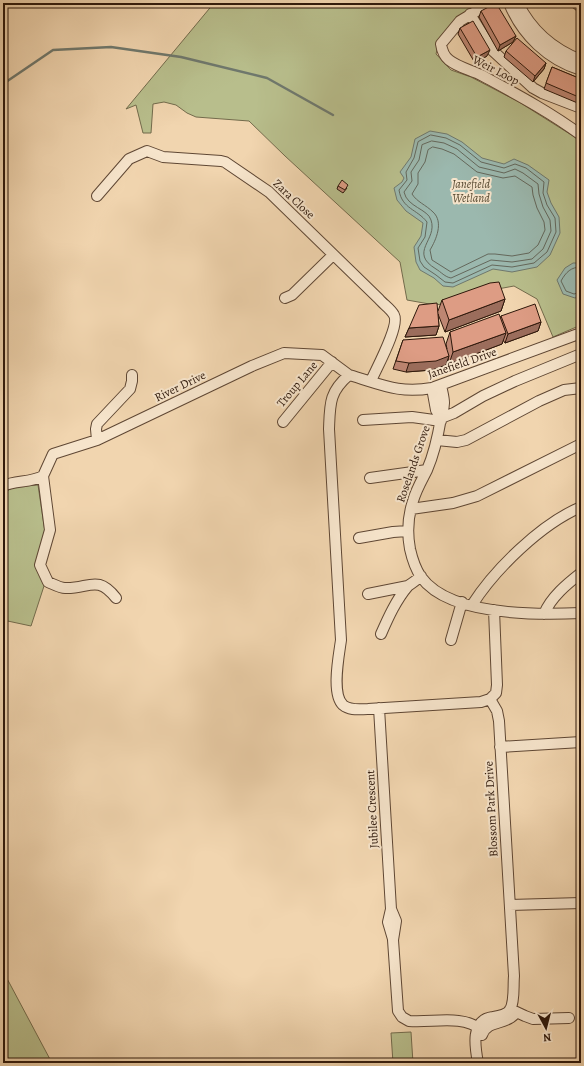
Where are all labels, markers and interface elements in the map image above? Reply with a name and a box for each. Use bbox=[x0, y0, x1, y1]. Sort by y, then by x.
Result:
street label: Weir Loop bbox=[469, 51, 522, 89]
street label: Zara Close bbox=[270, 176, 318, 222]
park label: Janefield Wetland bbox=[451, 176, 491, 206]
street label: Janefield Drive bbox=[425, 344, 499, 382]
street label: Troup Lane bbox=[273, 358, 321, 410]
street label: River Drive bbox=[152, 367, 208, 405]
street label: Roselands Grove bbox=[392, 423, 434, 505]
street label: Blossom Park Drive bbox=[481, 761, 501, 857]
street label: Jubilee Crescent bbox=[362, 769, 382, 849]
north arrow bbox=[526, 1008, 566, 1048]
text: N bbox=[542, 1029, 552, 1045]

